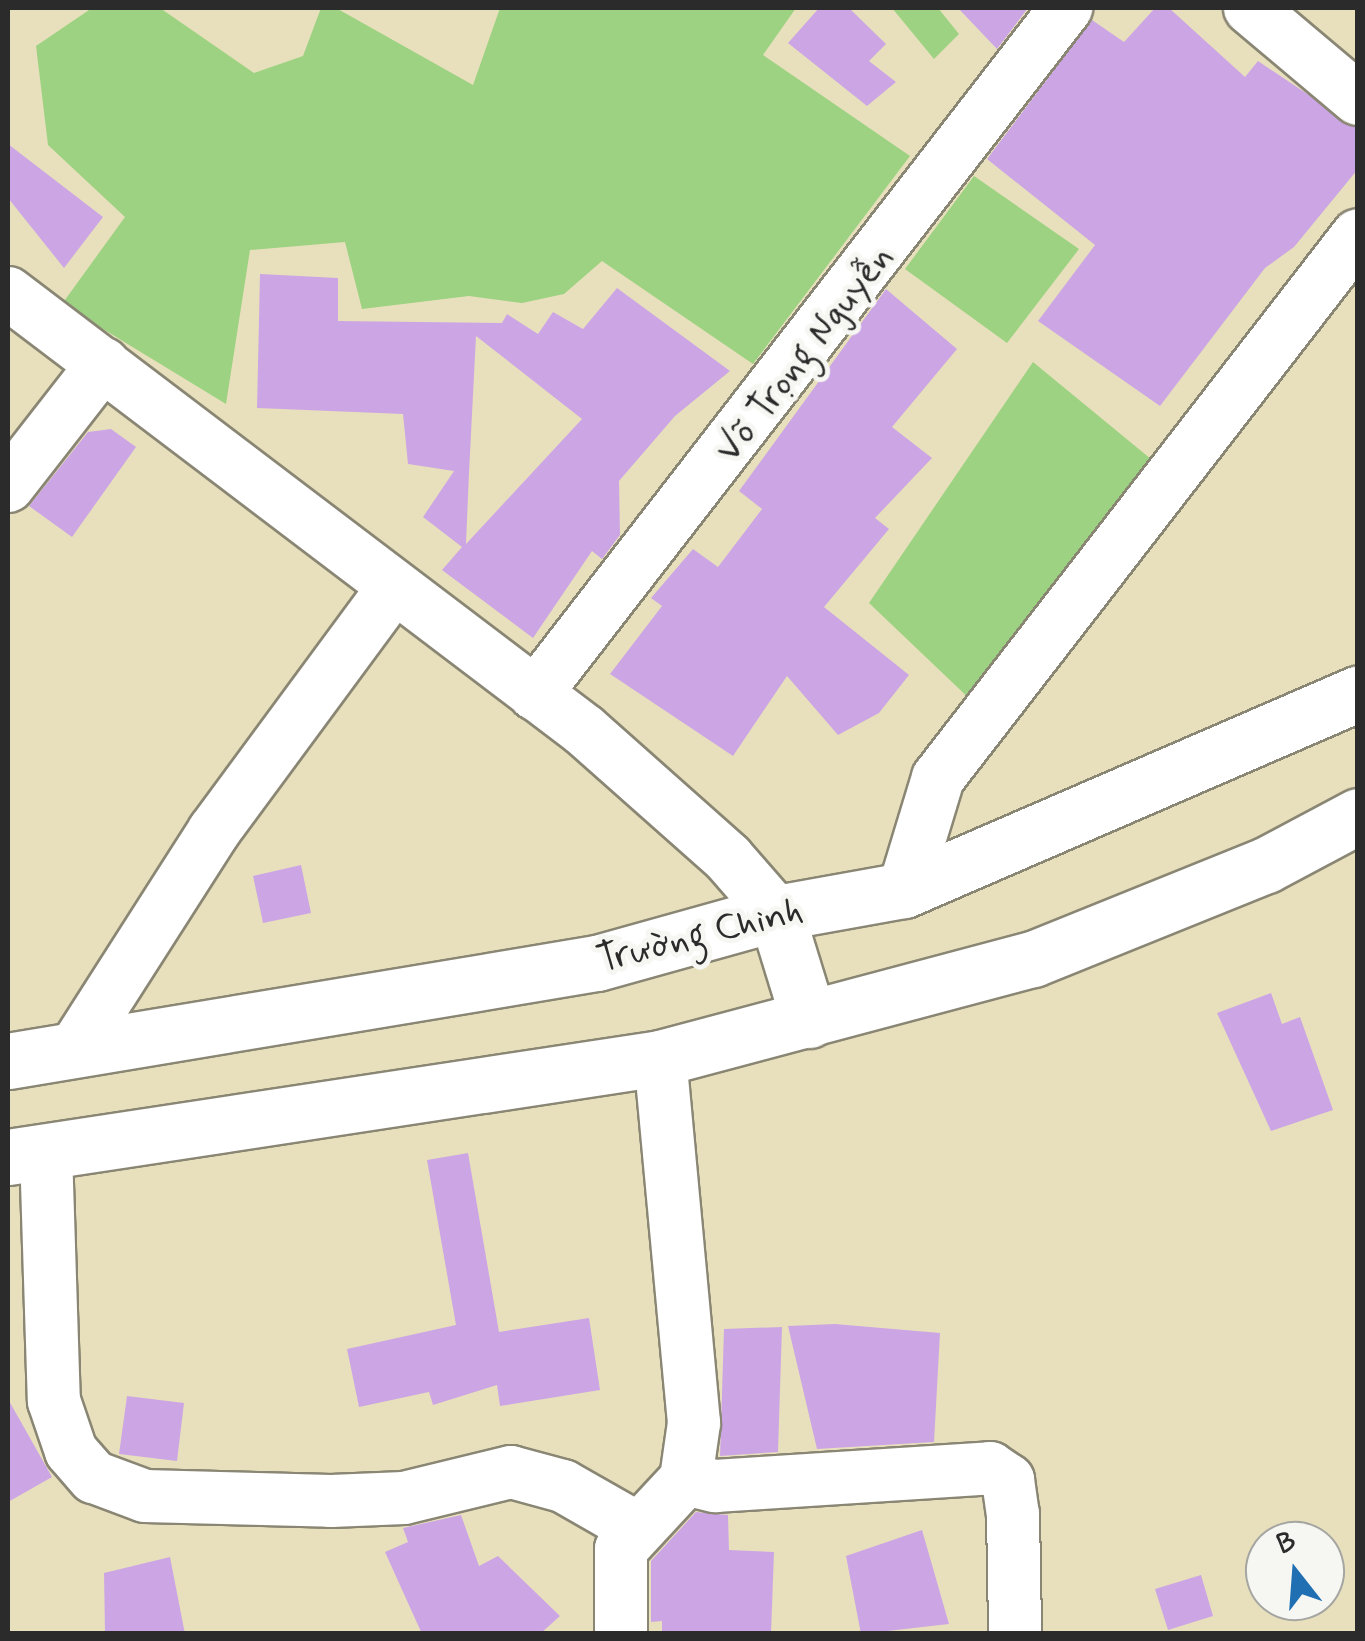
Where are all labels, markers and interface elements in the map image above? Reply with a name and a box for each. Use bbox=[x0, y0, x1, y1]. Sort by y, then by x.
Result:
street label: Võ Trọng Nguyễn bbox=[706, 236, 904, 472]
street label: Trường Chinh bbox=[585, 887, 815, 985]
north arrow bbox=[1245, 1521, 1345, 1621]
text: B bbox=[1273, 1523, 1301, 1564]

